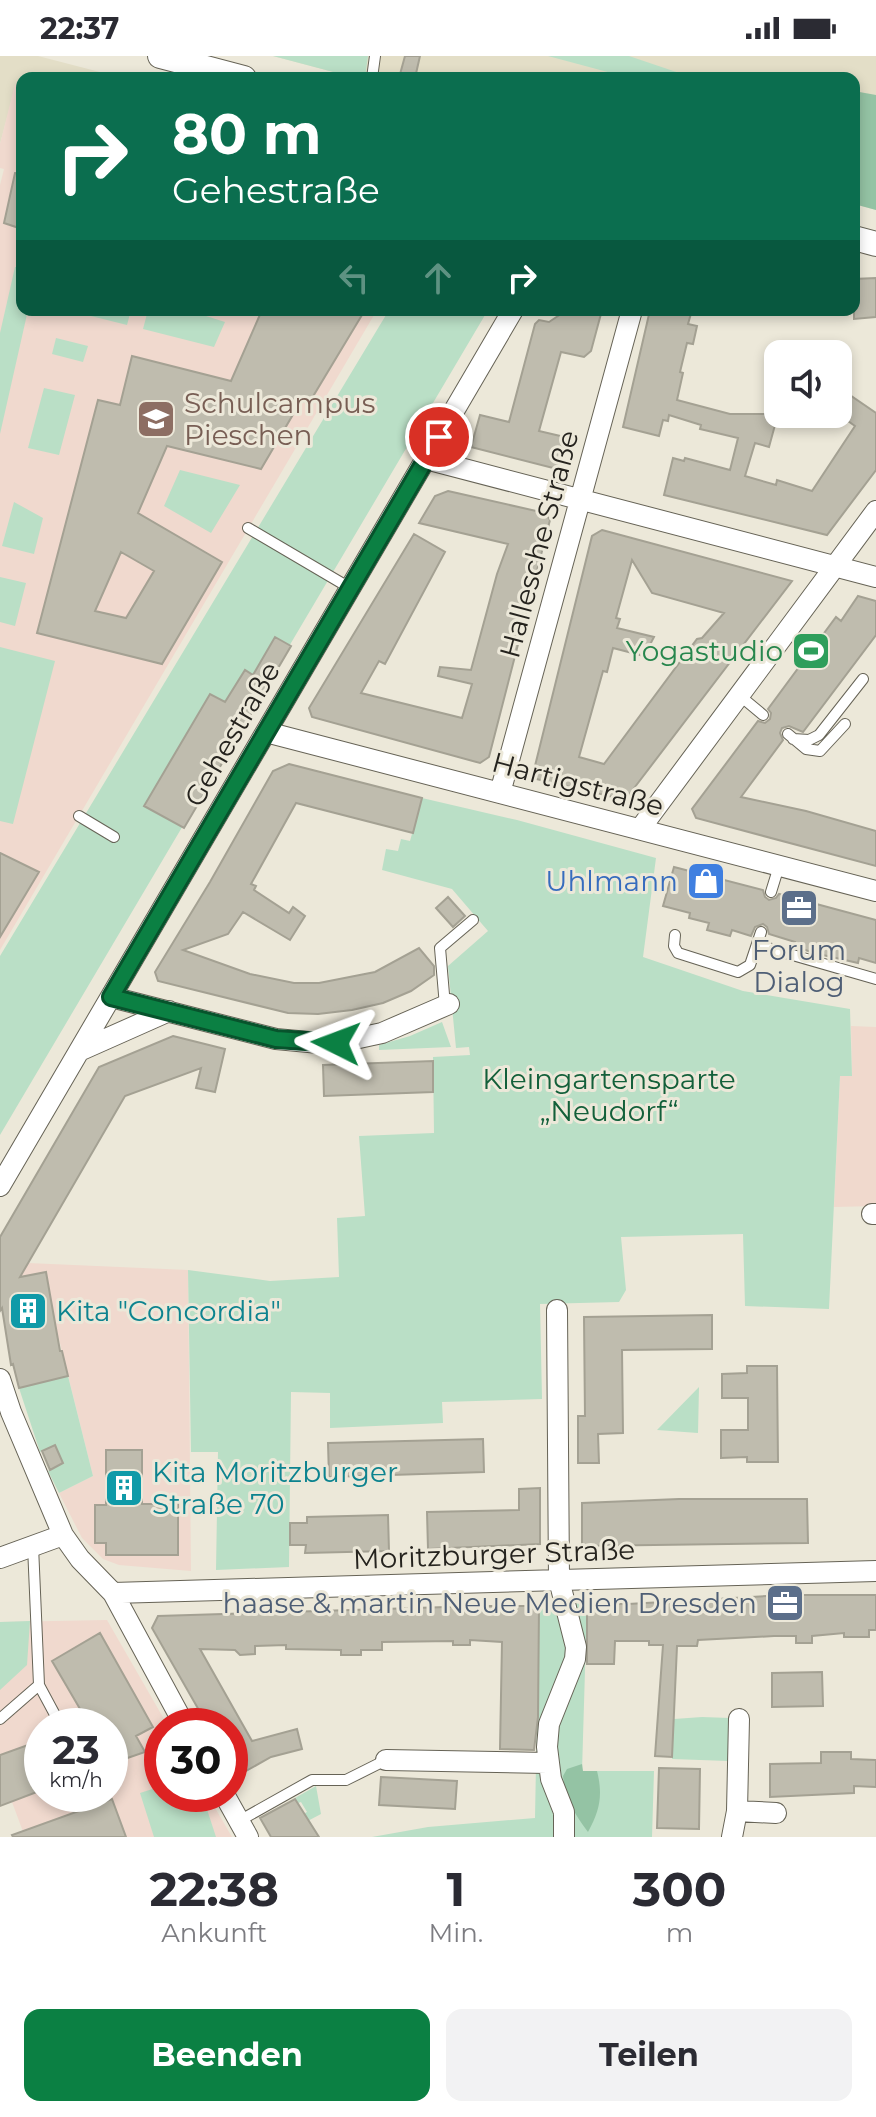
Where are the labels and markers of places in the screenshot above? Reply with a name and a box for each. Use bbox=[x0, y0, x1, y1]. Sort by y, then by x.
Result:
place label: Schulcampus Pieschen bbox=[184, 386, 376, 452]
school or university icon: Schulcampus Pieschen bbox=[135, 398, 177, 440]
pin bbox=[405, 403, 473, 471]
sports icon: Yogastudio bbox=[790, 630, 832, 672]
place label: Yogastudio bbox=[626, 634, 783, 668]
shop icon: Uhlmann bbox=[685, 860, 727, 902]
place label: Uhlmann bbox=[545, 864, 678, 898]
office icon: Forum Dialog bbox=[778, 887, 820, 929]
place label: Forum Dialog bbox=[752, 933, 846, 999]
building icon: Kita "Concordia" bbox=[7, 1290, 49, 1332]
place label: Kita "Concordia" bbox=[56, 1294, 281, 1328]
place label: Kita Moritzburger Straße 70 bbox=[152, 1455, 398, 1521]
building icon: Kita Moritzburger Straße 70 bbox=[103, 1467, 145, 1509]
office icon: haase & martin Neue Medien Dresden bbox=[764, 1582, 806, 1624]
place label: haase & martin Neue Medien Dresden bbox=[223, 1586, 757, 1620]

